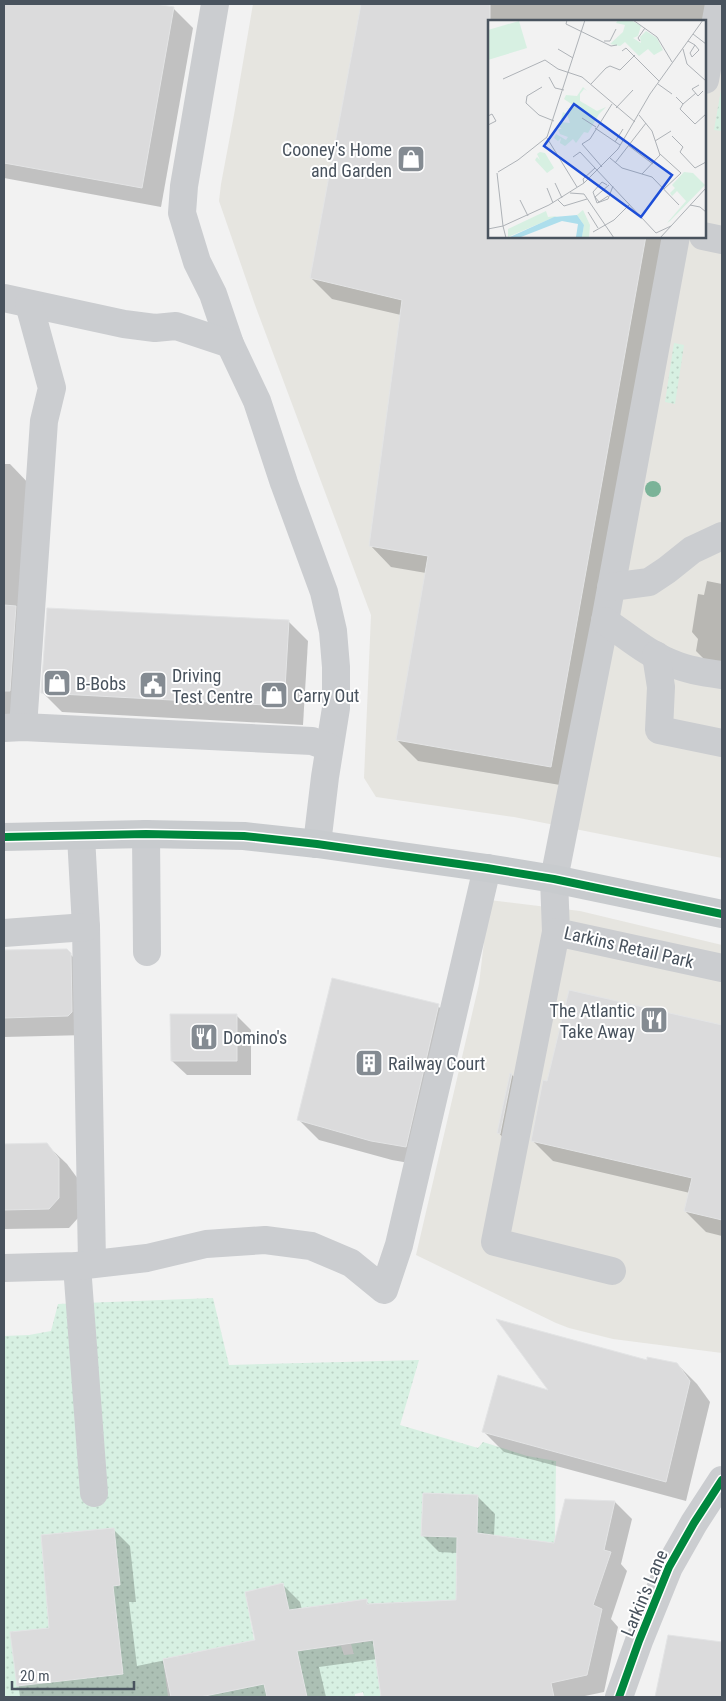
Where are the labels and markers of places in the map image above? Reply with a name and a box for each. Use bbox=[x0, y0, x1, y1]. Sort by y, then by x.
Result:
place label: Cooney's Home and Garden bbox=[282, 139, 392, 181]
shop icon: Cooney's Home and Garden bbox=[396, 144, 426, 174]
place label: Driving Test Centre bbox=[172, 665, 253, 707]
shop icon: B-Bobs bbox=[42, 668, 72, 698]
public building icon: Driving Test Centre bbox=[138, 670, 168, 700]
place label: B-Bobs bbox=[76, 673, 126, 694]
shop icon: Carry Out bbox=[259, 680, 289, 710]
place label: Carry Out bbox=[293, 685, 359, 706]
place label: The Atlantic Take Away bbox=[550, 1000, 636, 1042]
restaurant icon: The Atlantic Take Away bbox=[639, 1005, 669, 1035]
restaurant icon: Domino's bbox=[189, 1022, 219, 1052]
place label: Domino's bbox=[223, 1027, 287, 1048]
building icon: Railway Court bbox=[354, 1048, 384, 1078]
place label: Railway Court bbox=[388, 1053, 485, 1074]

